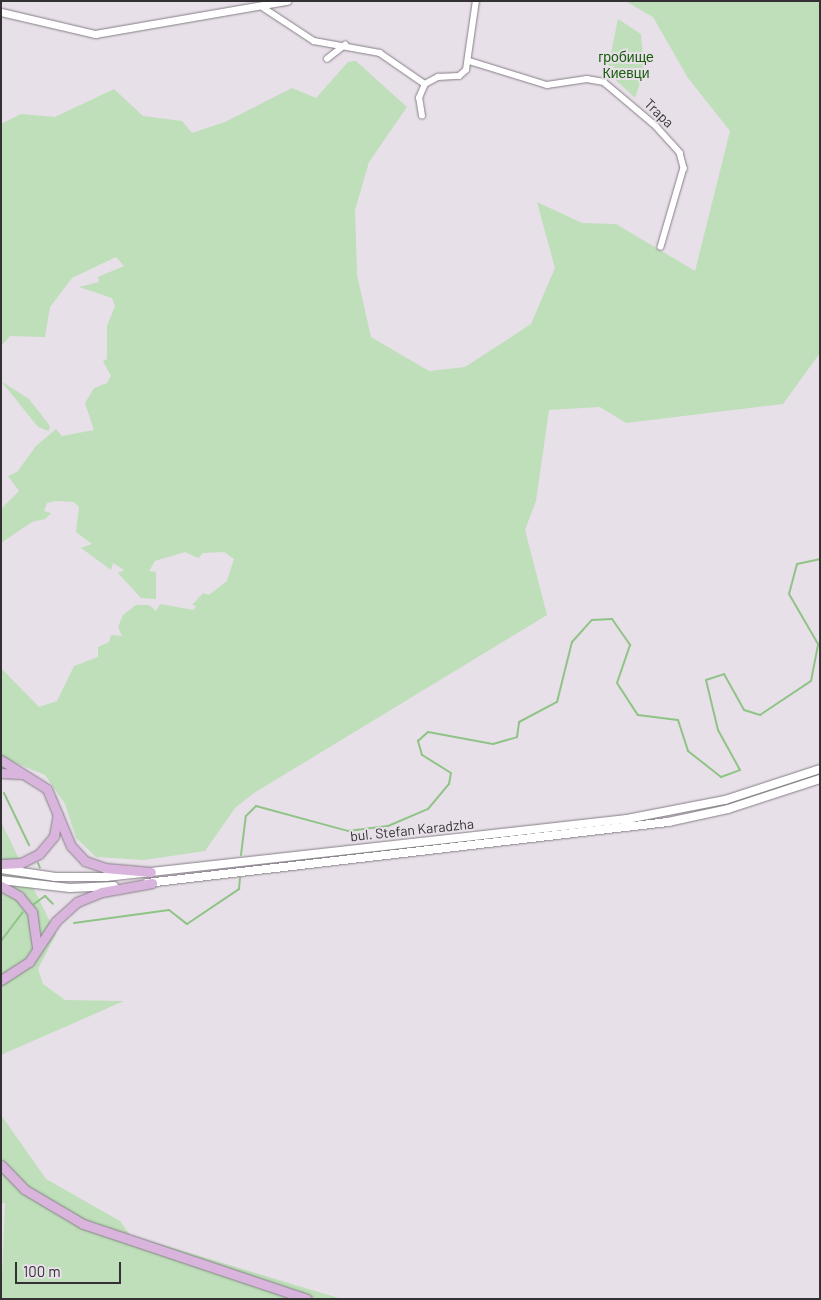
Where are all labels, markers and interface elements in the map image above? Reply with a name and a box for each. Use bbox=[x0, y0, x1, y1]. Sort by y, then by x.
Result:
park label: гробище Киевци bbox=[598, 49, 654, 82]
street label: Trapa bbox=[641, 95, 677, 131]
street label: bul. Stefan Karadzha bbox=[349, 815, 475, 845]
scale bar bbox=[18, 1252, 124, 1284]
text: 100 m bbox=[23, 1262, 61, 1280]

